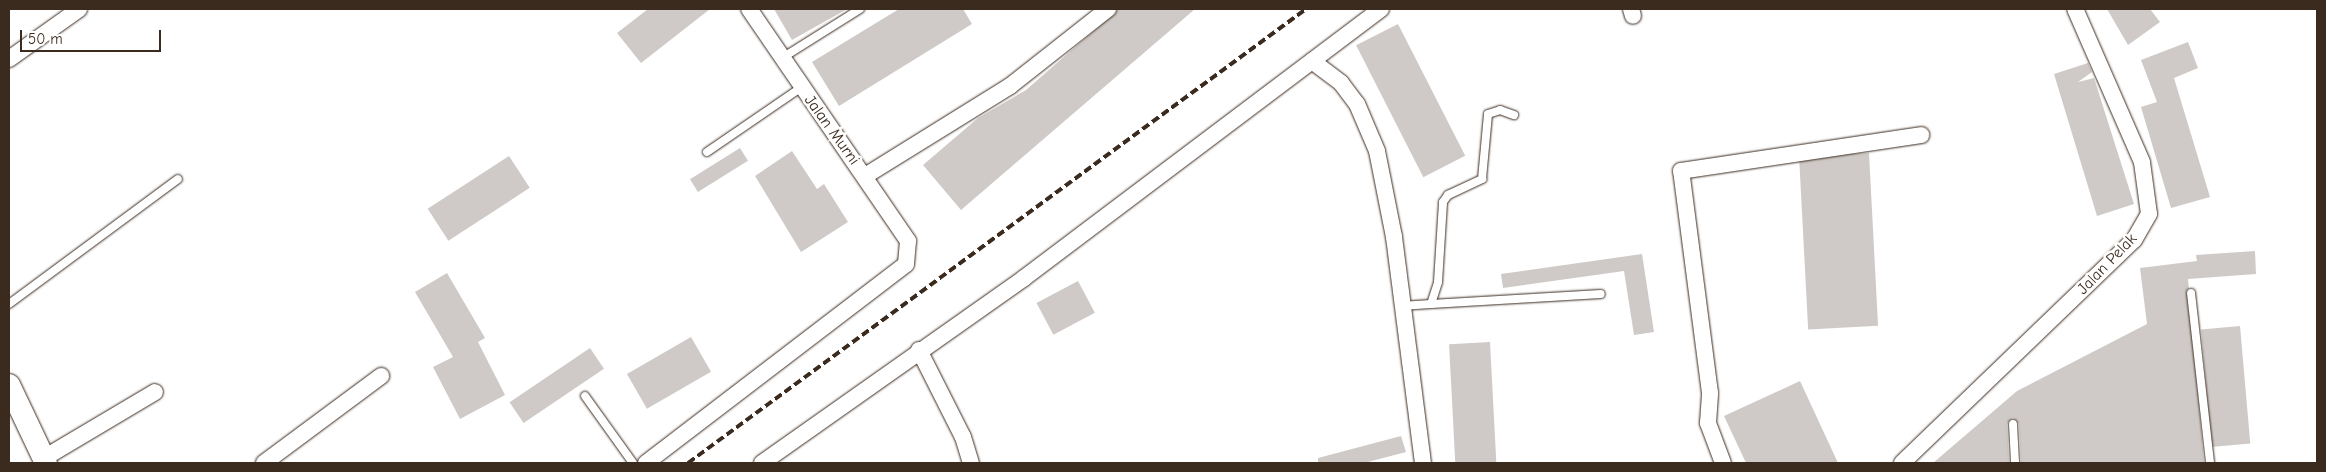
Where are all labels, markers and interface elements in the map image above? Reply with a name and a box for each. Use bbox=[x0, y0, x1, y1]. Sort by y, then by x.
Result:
scale bar bbox=[22, 20, 164, 52]
text: 50 m bbox=[28, 30, 63, 48]
street label: Jalan Murni bbox=[800, 91, 864, 169]
street label: Jalan Pelak bbox=[2073, 230, 2141, 298]

